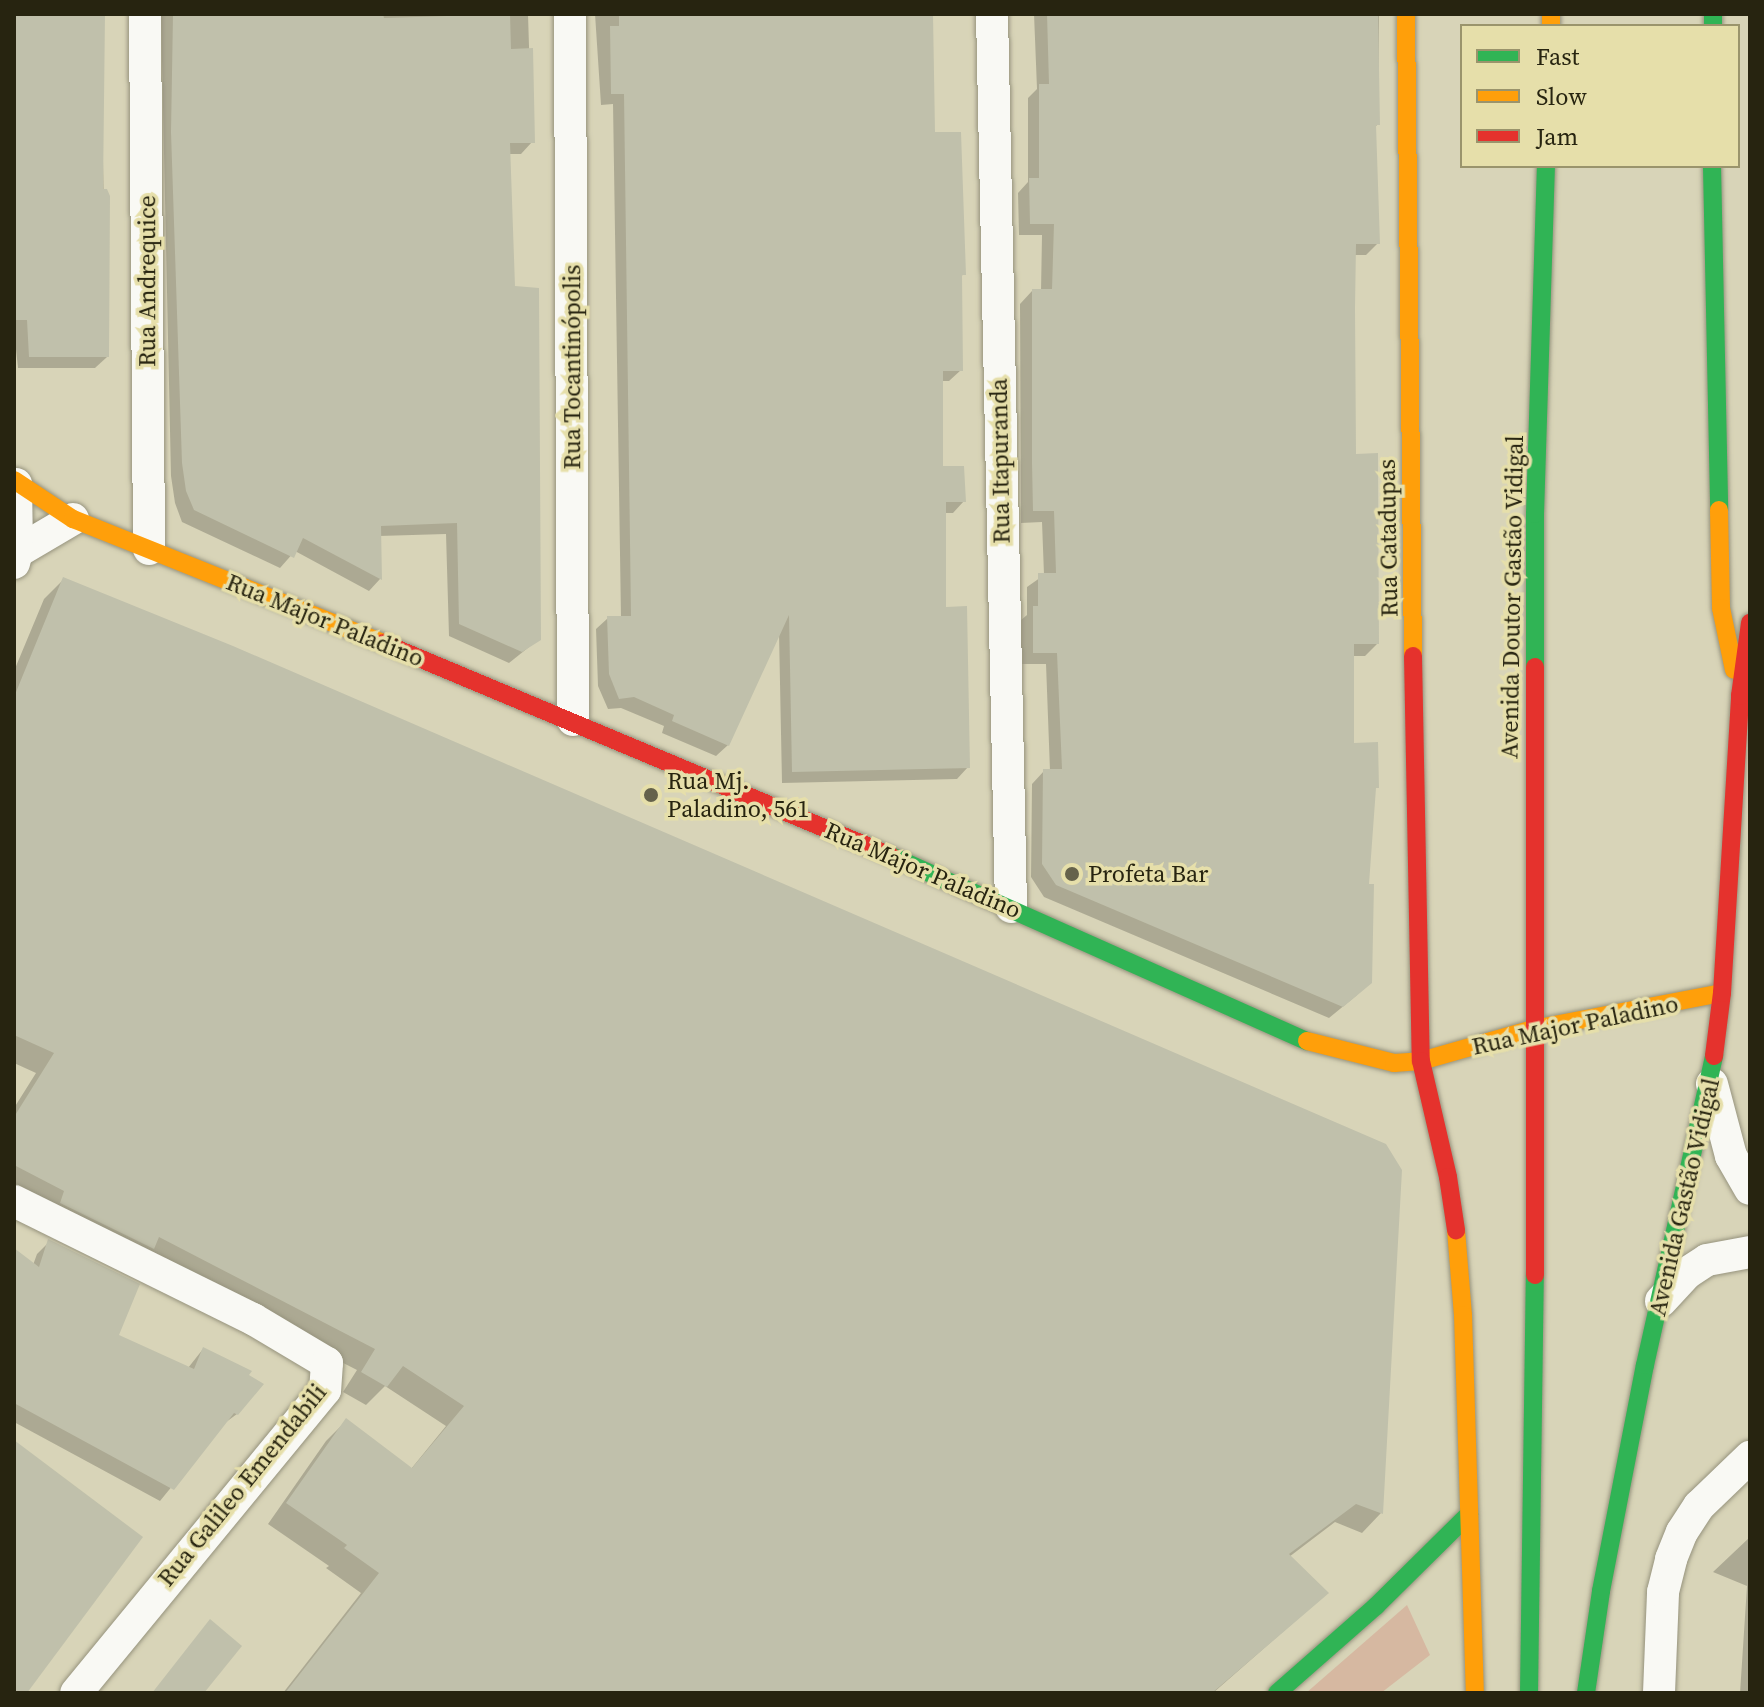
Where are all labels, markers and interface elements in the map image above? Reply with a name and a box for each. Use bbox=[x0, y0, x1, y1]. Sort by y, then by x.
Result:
legend bbox=[1460, 24, 1740, 168]
text: Fast bbox=[1536, 40, 1579, 73]
text: Slow bbox=[1536, 80, 1587, 113]
text: Jam bbox=[1536, 120, 1578, 153]
street label: Rua Andrequice bbox=[133, 195, 161, 367]
street label: Rua Tocantinópolis bbox=[558, 264, 586, 470]
street label: Rua Itapuranda bbox=[984, 378, 1016, 544]
street label: Avenida Doutor Gastão Vidigal bbox=[1495, 435, 1529, 759]
street label: Rua Catadupas bbox=[1372, 459, 1404, 617]
street label: Rua Major Paladino bbox=[222, 567, 428, 673]
place label: Rua Mj. Paladino, 561 bbox=[667, 767, 809, 823]
marker: Rua Mj. Paladino, 561 bbox=[642, 786, 660, 804]
street label: Rua Major Paladino bbox=[821, 816, 1025, 924]
place label: Profeta Bar bbox=[1088, 860, 1208, 888]
marker: Profeta Bar bbox=[1063, 865, 1081, 883]
street label: Rua Major Paladino bbox=[1469, 989, 1681, 1061]
street label: Avenida Gastão Vidigal bbox=[1643, 1075, 1725, 1319]
street label: Rua Galileo Emendabili bbox=[152, 1378, 332, 1592]

